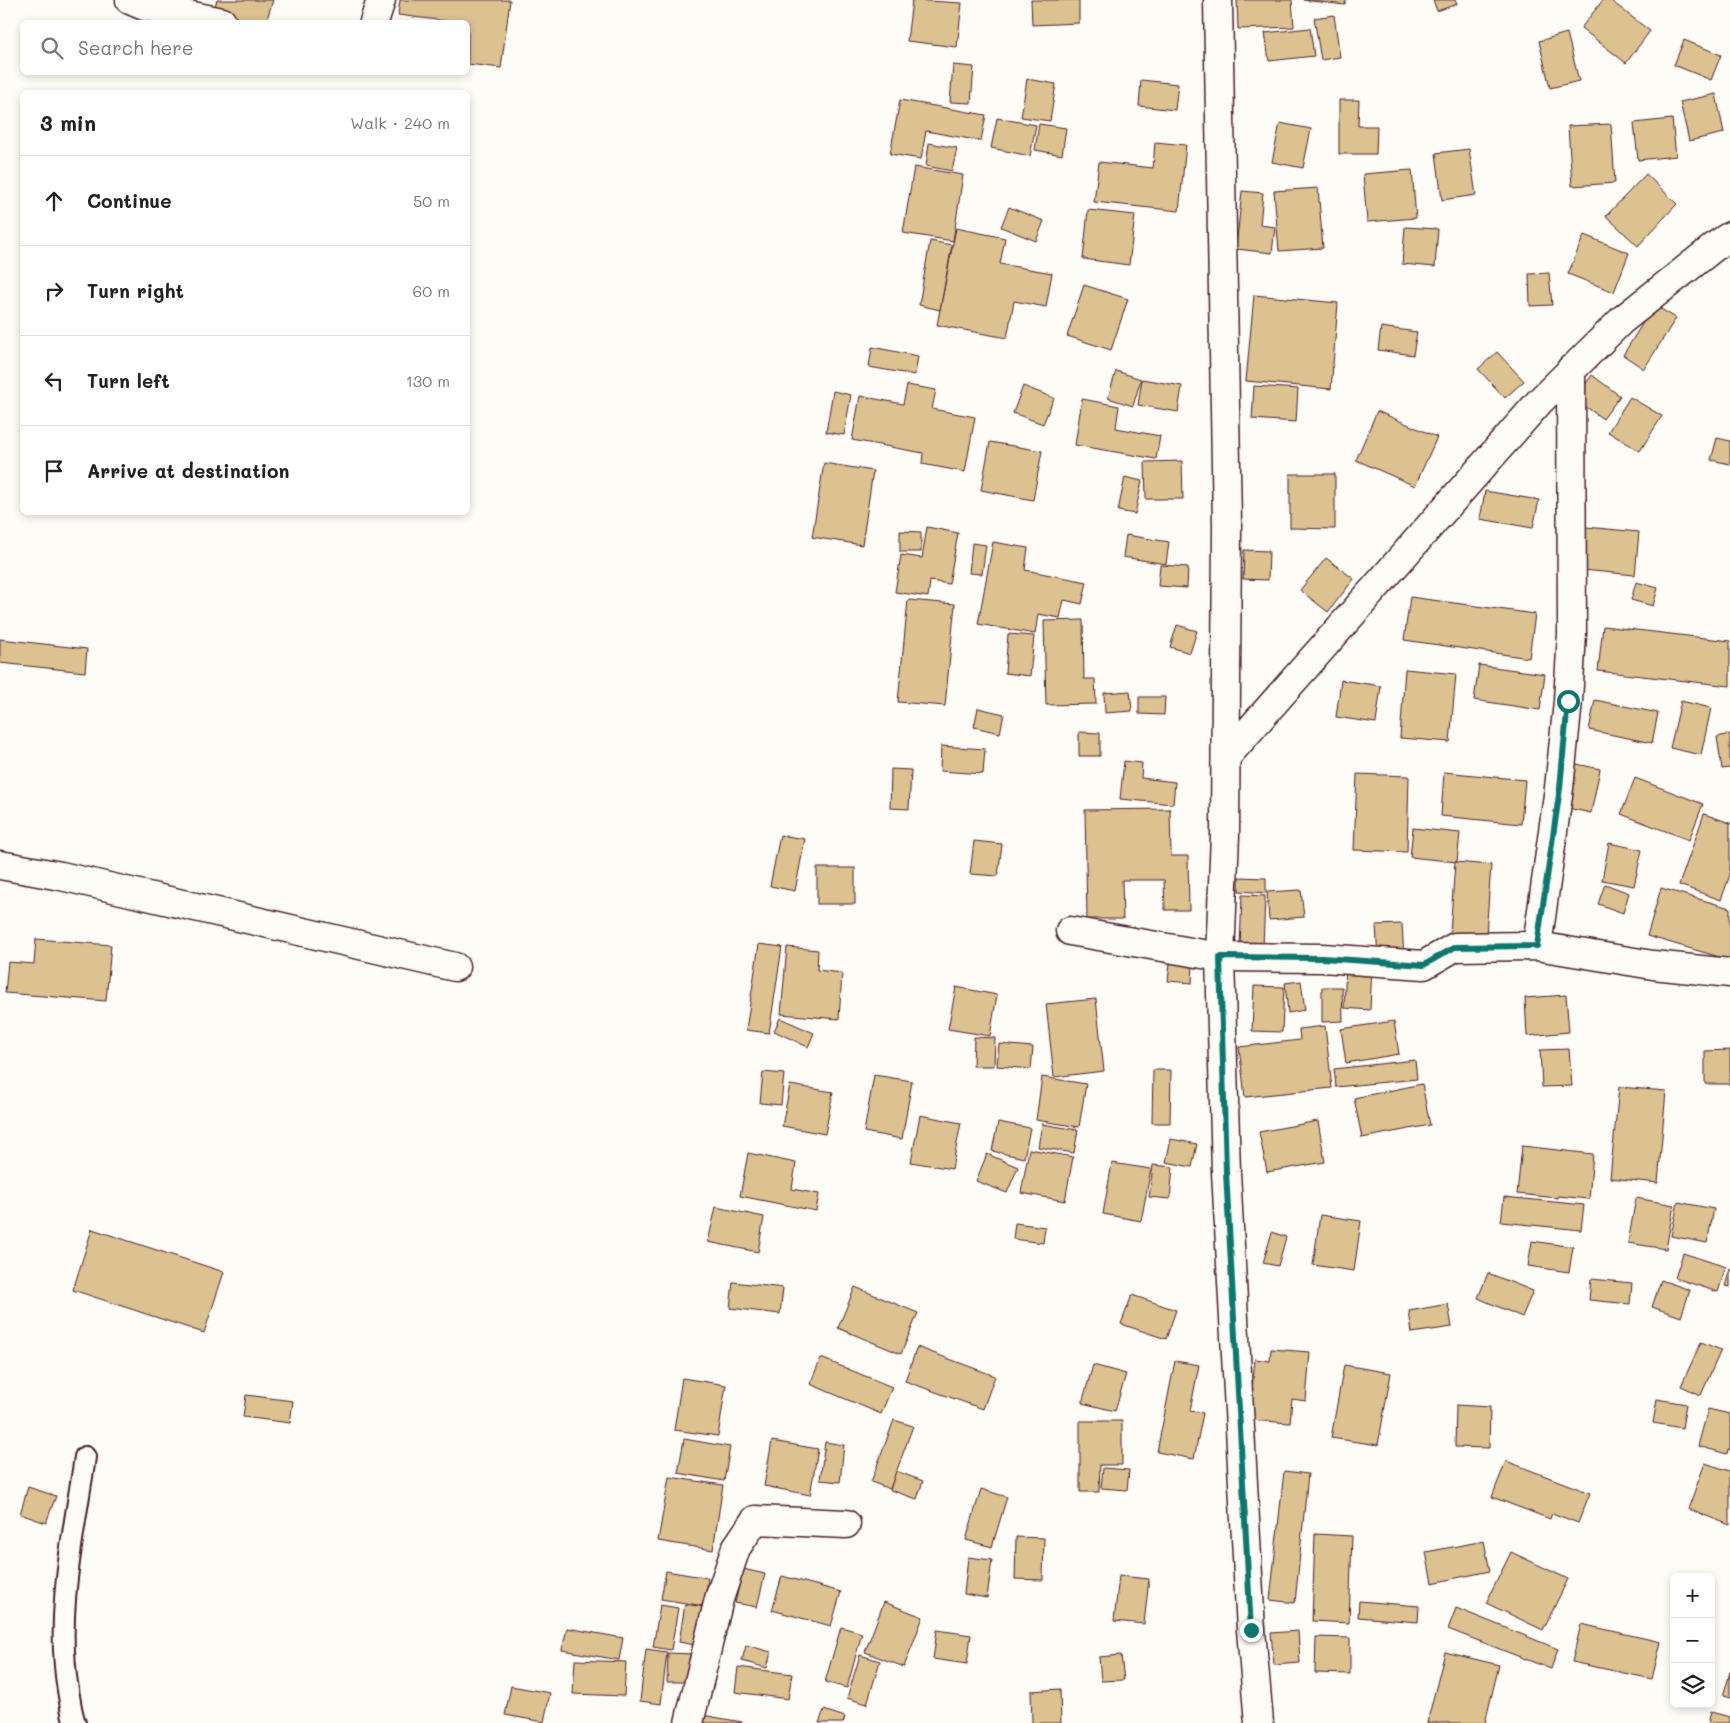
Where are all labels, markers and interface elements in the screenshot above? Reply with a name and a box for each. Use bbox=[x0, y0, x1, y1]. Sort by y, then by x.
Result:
search box bbox=[20, 20, 470, 75]
icon: search bbox=[38, 34, 66, 62]
text: Search here bbox=[78, 35, 194, 60]
text: 3 min bbox=[40, 109, 96, 136]
text: Walk · 240 m bbox=[350, 112, 450, 133]
icon: ahead bbox=[40, 187, 68, 215]
text: Continue bbox=[87, 188, 172, 213]
text: 50 m bbox=[413, 190, 450, 211]
icon: right bbox=[40, 277, 68, 305]
text: Turn right bbox=[87, 278, 184, 303]
text: 60 m bbox=[413, 280, 450, 301]
icon: left bbox=[40, 367, 68, 395]
text: Turn left bbox=[87, 368, 170, 393]
text: 130 m bbox=[406, 370, 450, 391]
icon: arrive bbox=[40, 457, 68, 485]
text: Arrive at destination bbox=[87, 458, 290, 483]
route start bbox=[1557, 690, 1580, 713]
map controls bbox=[1670, 1573, 1715, 1708]
button: + bbox=[1670, 1573, 1715, 1618]
button: − bbox=[1670, 1618, 1715, 1663]
route end bbox=[1240, 1619, 1263, 1642]
button: layers bbox=[1670, 1663, 1715, 1708]

